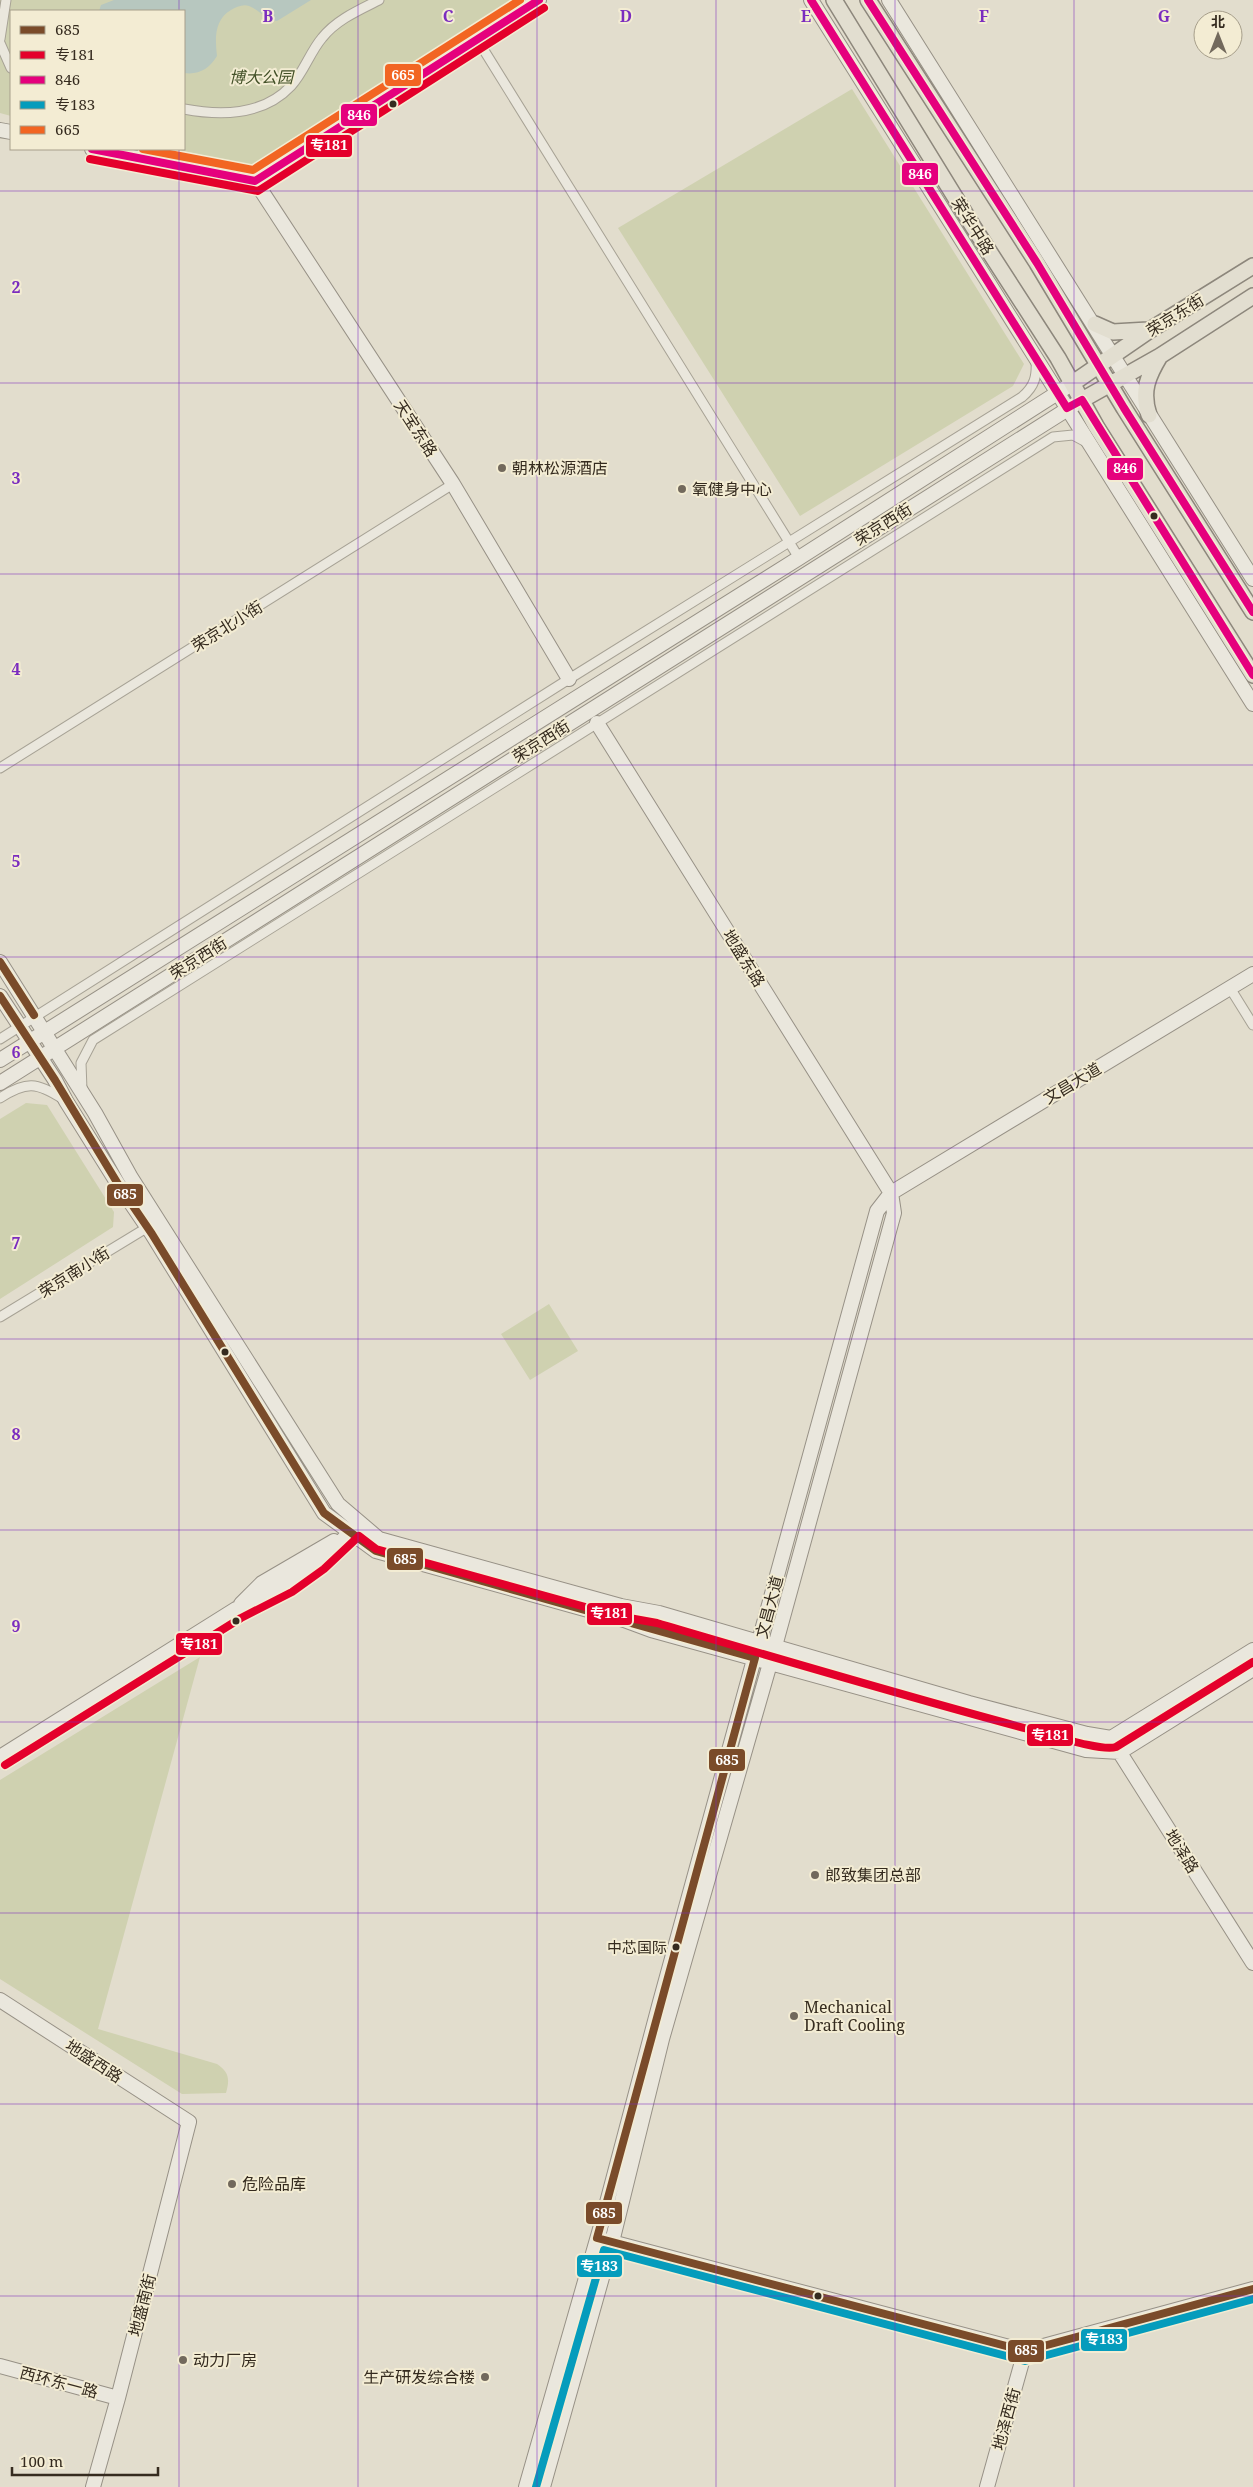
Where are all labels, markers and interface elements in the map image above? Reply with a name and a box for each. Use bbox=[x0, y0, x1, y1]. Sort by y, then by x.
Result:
text: B bbox=[263, 5, 274, 27]
text: C bbox=[443, 5, 454, 27]
text: D bbox=[620, 5, 632, 27]
text: E bbox=[801, 5, 811, 27]
text: F bbox=[979, 5, 989, 27]
text: G bbox=[1158, 5, 1170, 27]
legend bbox=[10, 10, 185, 150]
north arrow bbox=[1193, 10, 1243, 60]
text: 北 bbox=[1211, 12, 1225, 31]
text: 685 bbox=[55, 19, 80, 39]
text: 专181 bbox=[55, 44, 95, 64]
line badge: 665 bbox=[384, 63, 422, 87]
text: 665 bbox=[391, 65, 415, 84]
park label: 博大公园 bbox=[229, 66, 295, 88]
text: 846 bbox=[55, 69, 80, 89]
text: 专183 bbox=[55, 94, 95, 114]
unlabelled marker bbox=[388, 99, 398, 109]
line badge: 846 bbox=[340, 103, 378, 127]
text: 846 bbox=[347, 105, 371, 124]
text: 665 bbox=[55, 119, 80, 139]
line badge: 专181 bbox=[305, 134, 353, 158]
text: 专181 bbox=[310, 135, 348, 154]
line badge: 846 bbox=[901, 162, 939, 186]
text: 846 bbox=[908, 164, 932, 183]
street label: 荣华中路 bbox=[947, 193, 999, 259]
text: 2 bbox=[11, 276, 21, 298]
street label: 荣京东街 bbox=[1142, 289, 1208, 341]
street label: 天宝东路 bbox=[389, 395, 443, 461]
place label: 朝林松源酒店 bbox=[512, 457, 608, 479]
line badge: 846 bbox=[1106, 457, 1144, 481]
text: 846 bbox=[1113, 458, 1137, 477]
marker: 朝林松源酒店 bbox=[496, 462, 508, 474]
text: 3 bbox=[11, 467, 21, 489]
place label: 氧健身中心 bbox=[692, 478, 772, 500]
marker: 氧健身中心 bbox=[676, 483, 688, 495]
street label: 荣京西街 bbox=[850, 498, 916, 550]
unlabelled marker bbox=[1149, 511, 1159, 521]
street label: 荣京北小街 bbox=[187, 595, 267, 657]
text: 4 bbox=[11, 658, 21, 680]
street label: 荣京西街 bbox=[508, 715, 574, 767]
text: 5 bbox=[11, 850, 21, 872]
street label: 地盛东路 bbox=[718, 925, 770, 991]
street label: 荣京西街 bbox=[165, 932, 231, 984]
text: 6 bbox=[11, 1041, 21, 1063]
street label: 文昌大道 bbox=[1039, 1057, 1105, 1109]
line badge: 685 bbox=[106, 1183, 144, 1207]
text: 685 bbox=[113, 1184, 137, 1203]
text: 7 bbox=[11, 1232, 21, 1254]
street label: 荣京南小街 bbox=[34, 1241, 114, 1303]
unlabelled marker bbox=[220, 1347, 230, 1357]
text: 8 bbox=[11, 1423, 21, 1445]
line badge: 685 bbox=[386, 1547, 424, 1571]
text: 685 bbox=[393, 1549, 417, 1568]
street label: 文昌大道 bbox=[750, 1573, 788, 1641]
line badge: 专181 bbox=[586, 1602, 633, 1626]
text: 专181 bbox=[590, 1603, 628, 1622]
text: 9 bbox=[11, 1615, 21, 1637]
unlabelled marker bbox=[231, 1616, 241, 1626]
line badge: 专181 bbox=[175, 1632, 223, 1656]
text: 专181 bbox=[180, 1634, 218, 1653]
line badge: 专181 bbox=[1026, 1723, 1074, 1747]
text: 专181 bbox=[1031, 1725, 1069, 1744]
line badge: 685 bbox=[708, 1748, 746, 1772]
text: 685 bbox=[715, 1750, 739, 1769]
street label: 地泽路 bbox=[1160, 1825, 1204, 1877]
place label: 郎致集团总部 bbox=[825, 1864, 921, 1886]
marker: 郎致集团总部 bbox=[809, 1869, 821, 1881]
place label: 中芯国际 bbox=[607, 1937, 667, 1957]
marker: 中芯国际 bbox=[671, 1942, 681, 1952]
place label: Mechanical Draft Cooling bbox=[804, 1996, 905, 2036]
marker: Mechanical Draft Cooling bbox=[788, 2010, 800, 2022]
street label: 地盛西路 bbox=[61, 2034, 127, 2088]
place label: 危险品库 bbox=[242, 2173, 306, 2195]
marker: 危险品库 bbox=[226, 2178, 238, 2190]
line badge: 685 bbox=[585, 2201, 623, 2225]
text: 685 bbox=[592, 2203, 616, 2222]
line badge: 专183 bbox=[576, 2254, 623, 2278]
text: 专183 bbox=[580, 2256, 618, 2275]
street label: 地盛南街 bbox=[124, 2271, 160, 2339]
unlabelled marker bbox=[813, 2291, 823, 2301]
line badge: 专183 bbox=[1080, 2328, 1128, 2352]
text: 专183 bbox=[1085, 2329, 1123, 2348]
line badge: 685 bbox=[1007, 2339, 1045, 2363]
text: 685 bbox=[1014, 2340, 1038, 2359]
place label: 动力厂房 bbox=[193, 2349, 257, 2371]
marker: 动力厂房 bbox=[177, 2354, 189, 2366]
street label: 西环东一路 bbox=[18, 2361, 100, 2403]
place label: 生产研发综合楼 bbox=[363, 2366, 475, 2388]
marker: 生产研发综合楼 bbox=[479, 2371, 491, 2383]
street label: 地泽西街 bbox=[987, 2385, 1025, 2453]
scale bar bbox=[12, 2444, 159, 2476]
text: 100 m bbox=[20, 2451, 63, 2471]

